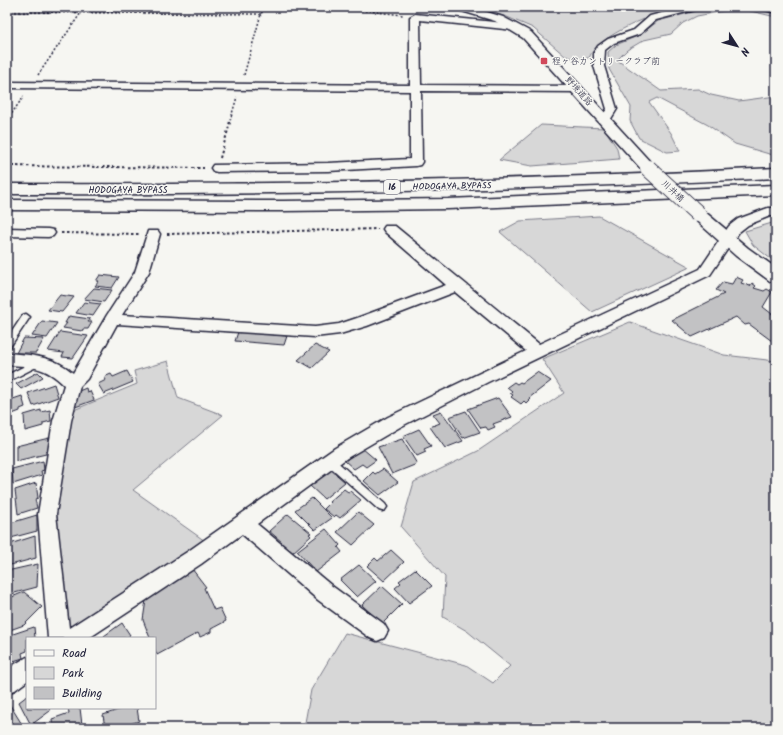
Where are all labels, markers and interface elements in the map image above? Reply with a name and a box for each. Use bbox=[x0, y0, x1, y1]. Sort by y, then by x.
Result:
north arrow bbox=[717, 26, 757, 66]
text: N bbox=[735, 43, 754, 59]
place label: 程ヶ谷カントリークラブ前 bbox=[552, 54, 660, 69]
marker: 程ヶ谷カントリークラブ前 bbox=[539, 56, 549, 66]
street label: 野境道路 bbox=[561, 73, 596, 110]
street label: 川井橋 bbox=[658, 177, 688, 206]
street label: HODOGAYA BYPASS bbox=[412, 178, 492, 195]
road number: 16 bbox=[384, 180, 400, 194]
street label: HODOGAYA BYPASS bbox=[89, 183, 168, 198]
legend bbox=[26, 637, 156, 709]
text: Road bbox=[62, 644, 87, 663]
text: Park bbox=[62, 664, 84, 683]
text: Building bbox=[62, 684, 102, 703]

